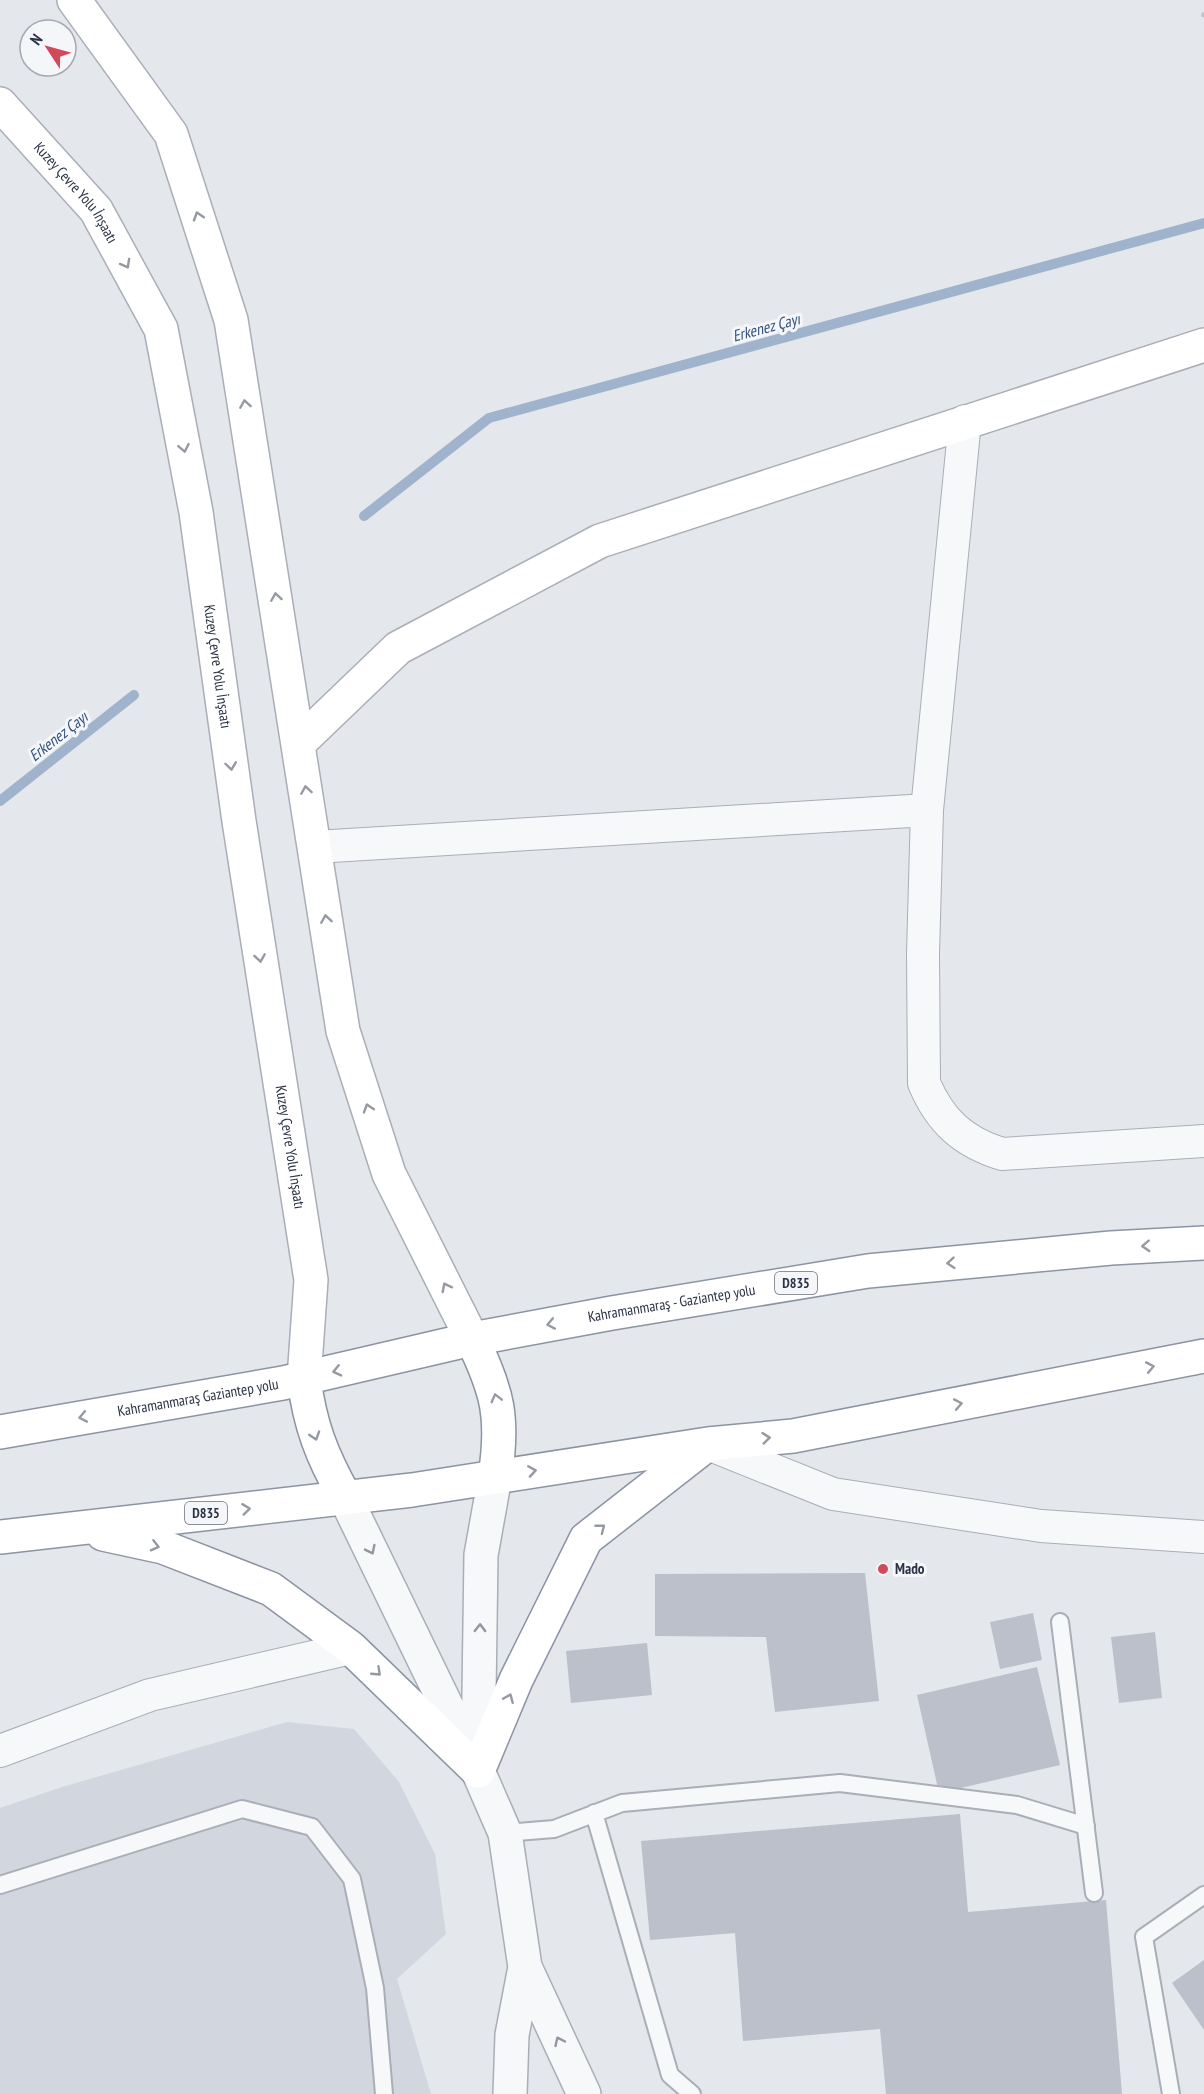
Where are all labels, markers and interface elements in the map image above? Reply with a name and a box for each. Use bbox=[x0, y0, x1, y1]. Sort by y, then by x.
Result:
north arrow bbox=[18, 18, 78, 78]
text: N bbox=[25, 30, 46, 49]
street label: Kuzey Çevre Yolu İnşaatı bbox=[30, 138, 122, 246]
one-way arrow bbox=[192, 211, 205, 222]
one-way arrow bbox=[119, 258, 130, 269]
water label: Erkenez Çayı bbox=[730, 308, 803, 346]
one-way arrow bbox=[239, 400, 251, 409]
one-way arrow bbox=[177, 443, 190, 453]
one-way arrow bbox=[270, 592, 282, 602]
street label: Kuzey Çevre Yolu İnşaatı bbox=[200, 603, 236, 730]
water label: Erkenez Çayı bbox=[25, 706, 93, 765]
one-way arrow bbox=[224, 761, 237, 770]
one-way arrow bbox=[300, 785, 313, 795]
one-way arrow bbox=[320, 914, 332, 923]
one-way arrow bbox=[254, 954, 266, 963]
street label: Kuzey Çevre Yolu İnşaatı bbox=[272, 1084, 310, 1210]
one-way arrow bbox=[363, 1103, 375, 1114]
one-way arrow bbox=[1141, 1239, 1150, 1252]
one-way arrow bbox=[947, 1256, 956, 1269]
road number: D835 bbox=[775, 1272, 817, 1294]
street label: Kahramanmaraş - Gaziantep yolu bbox=[586, 1280, 757, 1326]
one-way arrow bbox=[442, 1282, 453, 1293]
one-way arrow bbox=[546, 1317, 556, 1330]
one-way arrow bbox=[1144, 1361, 1154, 1374]
one-way arrow bbox=[332, 1364, 342, 1377]
street label: Kahramanmaraş Gaziantep yolu bbox=[116, 1374, 280, 1420]
one-way arrow bbox=[491, 1393, 504, 1403]
one-way arrow bbox=[953, 1398, 963, 1411]
one-way arrow bbox=[78, 1410, 87, 1422]
one-way arrow bbox=[308, 1430, 320, 1441]
one-way arrow bbox=[762, 1432, 771, 1445]
one-way arrow bbox=[527, 1466, 537, 1478]
road number: D835 bbox=[185, 1502, 227, 1524]
one-way arrow bbox=[241, 1503, 250, 1516]
one-way arrow bbox=[594, 1524, 605, 1535]
one-way arrow bbox=[150, 1538, 160, 1551]
one-way arrow bbox=[363, 1543, 375, 1554]
place label: Mado bbox=[895, 1559, 925, 1578]
marker: Mado bbox=[876, 1562, 890, 1576]
one-way arrow bbox=[474, 1624, 486, 1633]
one-way arrow bbox=[370, 1665, 380, 1676]
one-way arrow bbox=[502, 1693, 514, 1704]
one-way arrow bbox=[555, 2036, 567, 2047]

